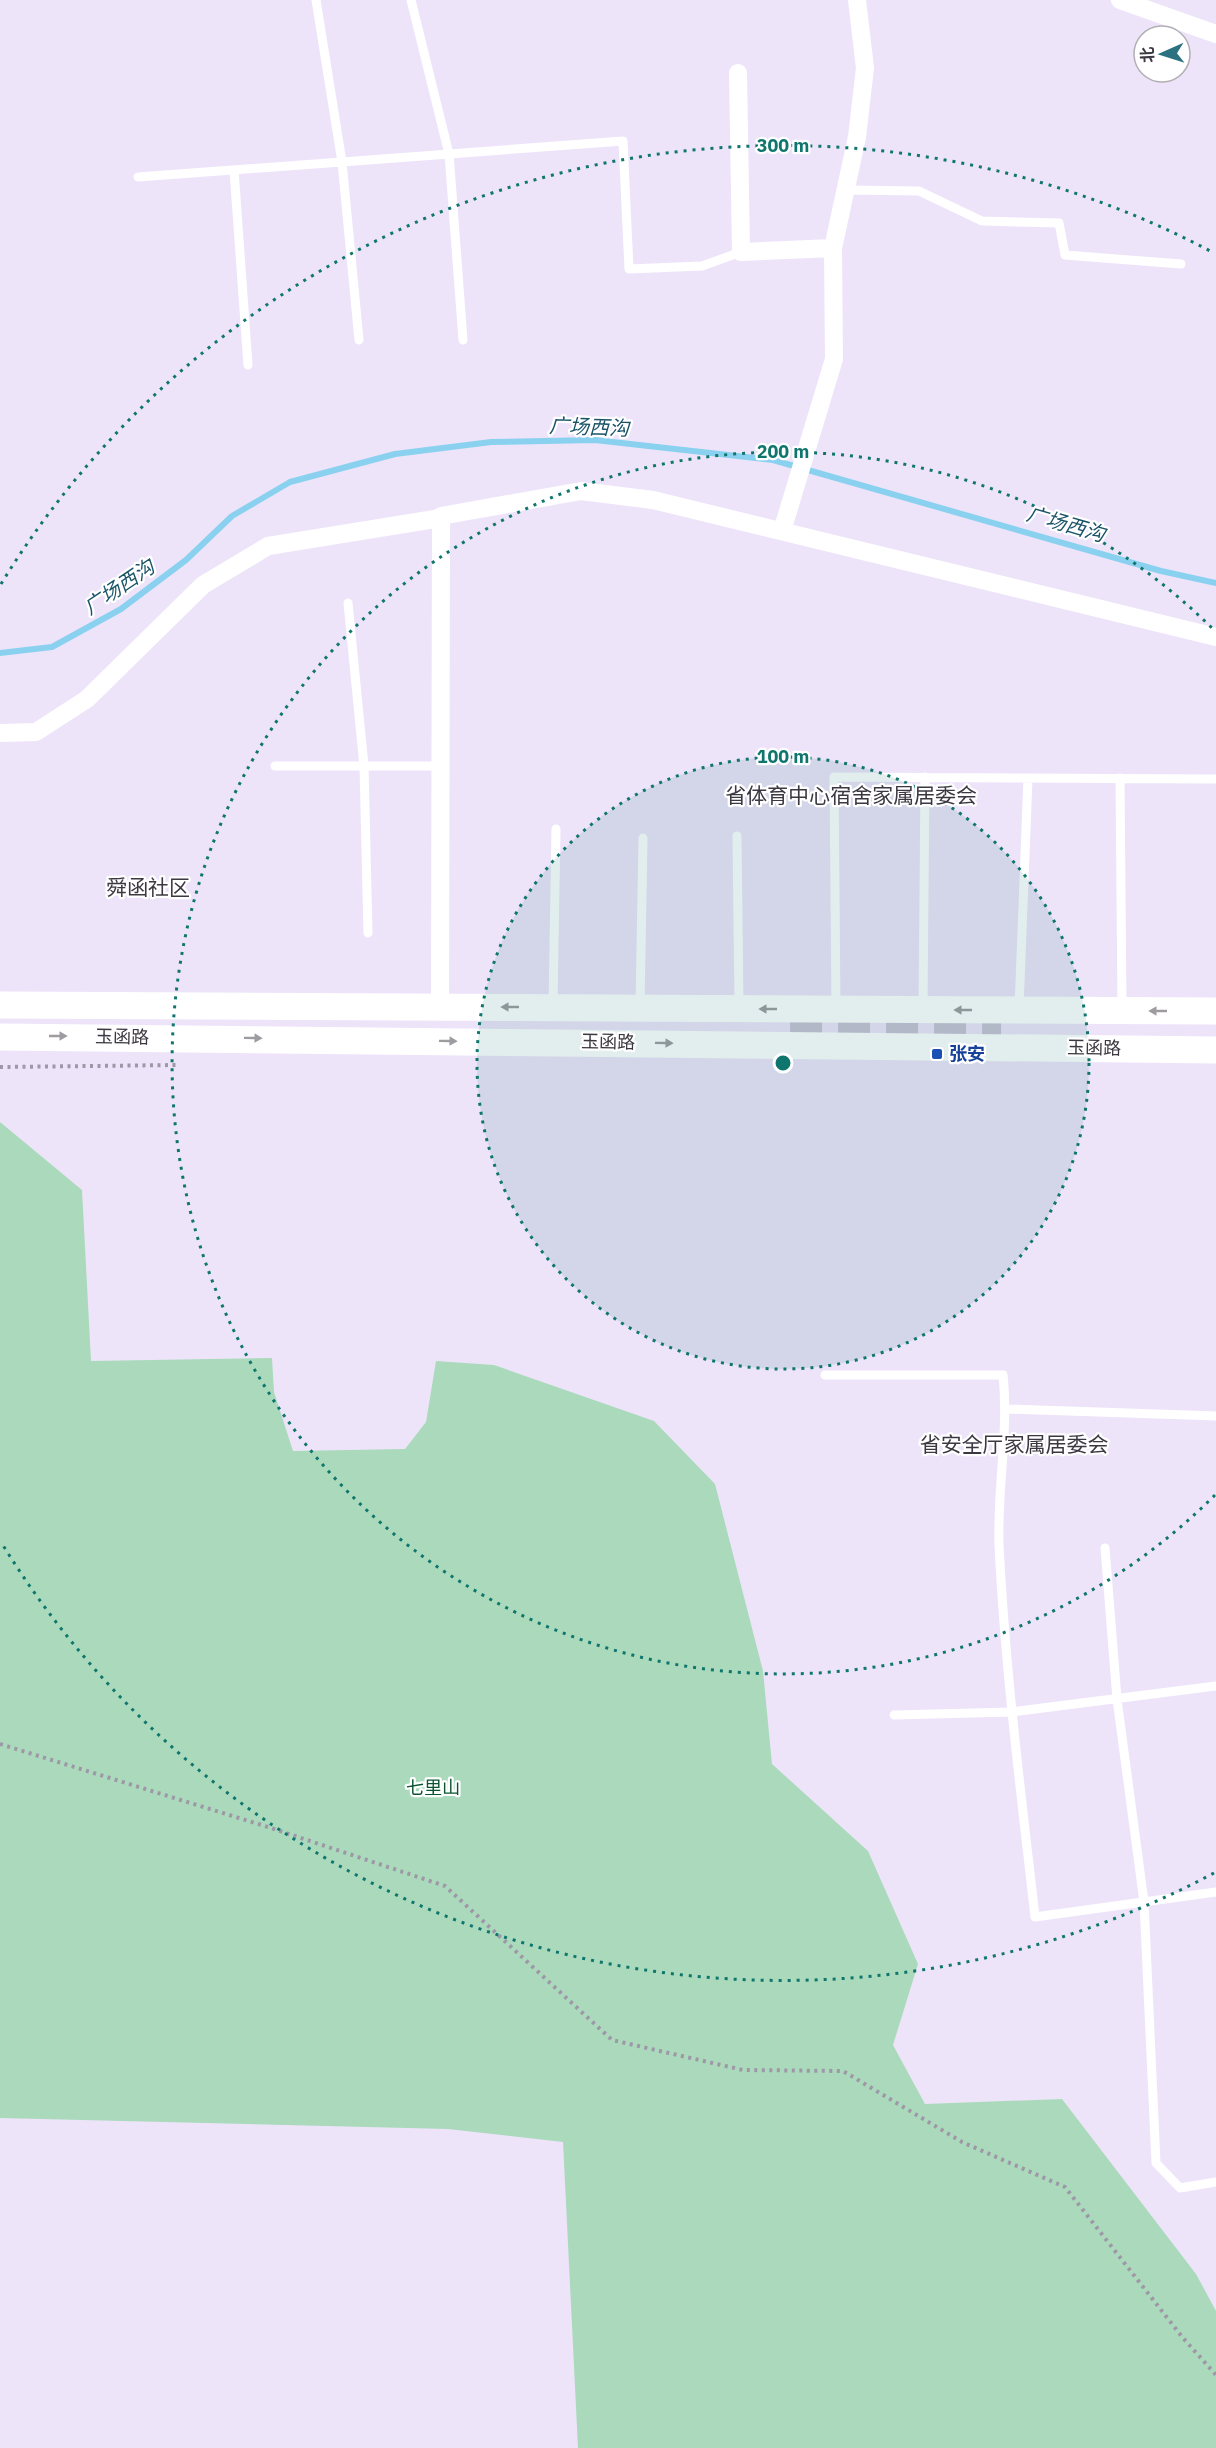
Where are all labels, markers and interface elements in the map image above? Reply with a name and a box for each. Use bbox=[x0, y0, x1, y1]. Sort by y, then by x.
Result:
north arrow bbox=[1132, 24, 1192, 84]
text: 北 bbox=[1137, 46, 1157, 63]
text: 300 m bbox=[757, 134, 809, 157]
water label: 广场西沟 bbox=[549, 412, 631, 441]
text: 200 m bbox=[757, 440, 809, 463]
water label: 广场西沟 bbox=[1024, 500, 1110, 548]
water label: 广场西沟 bbox=[78, 552, 161, 620]
text: 100 m bbox=[757, 745, 809, 768]
district label: 省体育中心宿舍家属居委会 bbox=[725, 781, 977, 809]
district label: 舜函社区 bbox=[106, 873, 190, 901]
one-way arrow bbox=[500, 1002, 519, 1012]
one-way arrow bbox=[758, 1004, 777, 1014]
one-way arrow bbox=[953, 1005, 972, 1015]
one-way arrow bbox=[1148, 1006, 1167, 1016]
street label: 玉函路 bbox=[95, 1025, 149, 1048]
street label: 玉函路 bbox=[581, 1030, 635, 1053]
one-way arrow bbox=[49, 1031, 68, 1041]
one-way arrow bbox=[244, 1033, 263, 1043]
one-way arrow bbox=[439, 1036, 458, 1045]
street label: 玉函路 bbox=[1067, 1036, 1121, 1059]
one-way arrow bbox=[655, 1038, 674, 1048]
place label: 张安 bbox=[949, 1042, 985, 1065]
marker: 张安 bbox=[930, 1047, 944, 1061]
centre of rings bbox=[773, 1053, 793, 1073]
district label: 省安全厅家属居委会 bbox=[920, 1430, 1109, 1458]
park label: 七里山 bbox=[406, 1776, 460, 1799]

